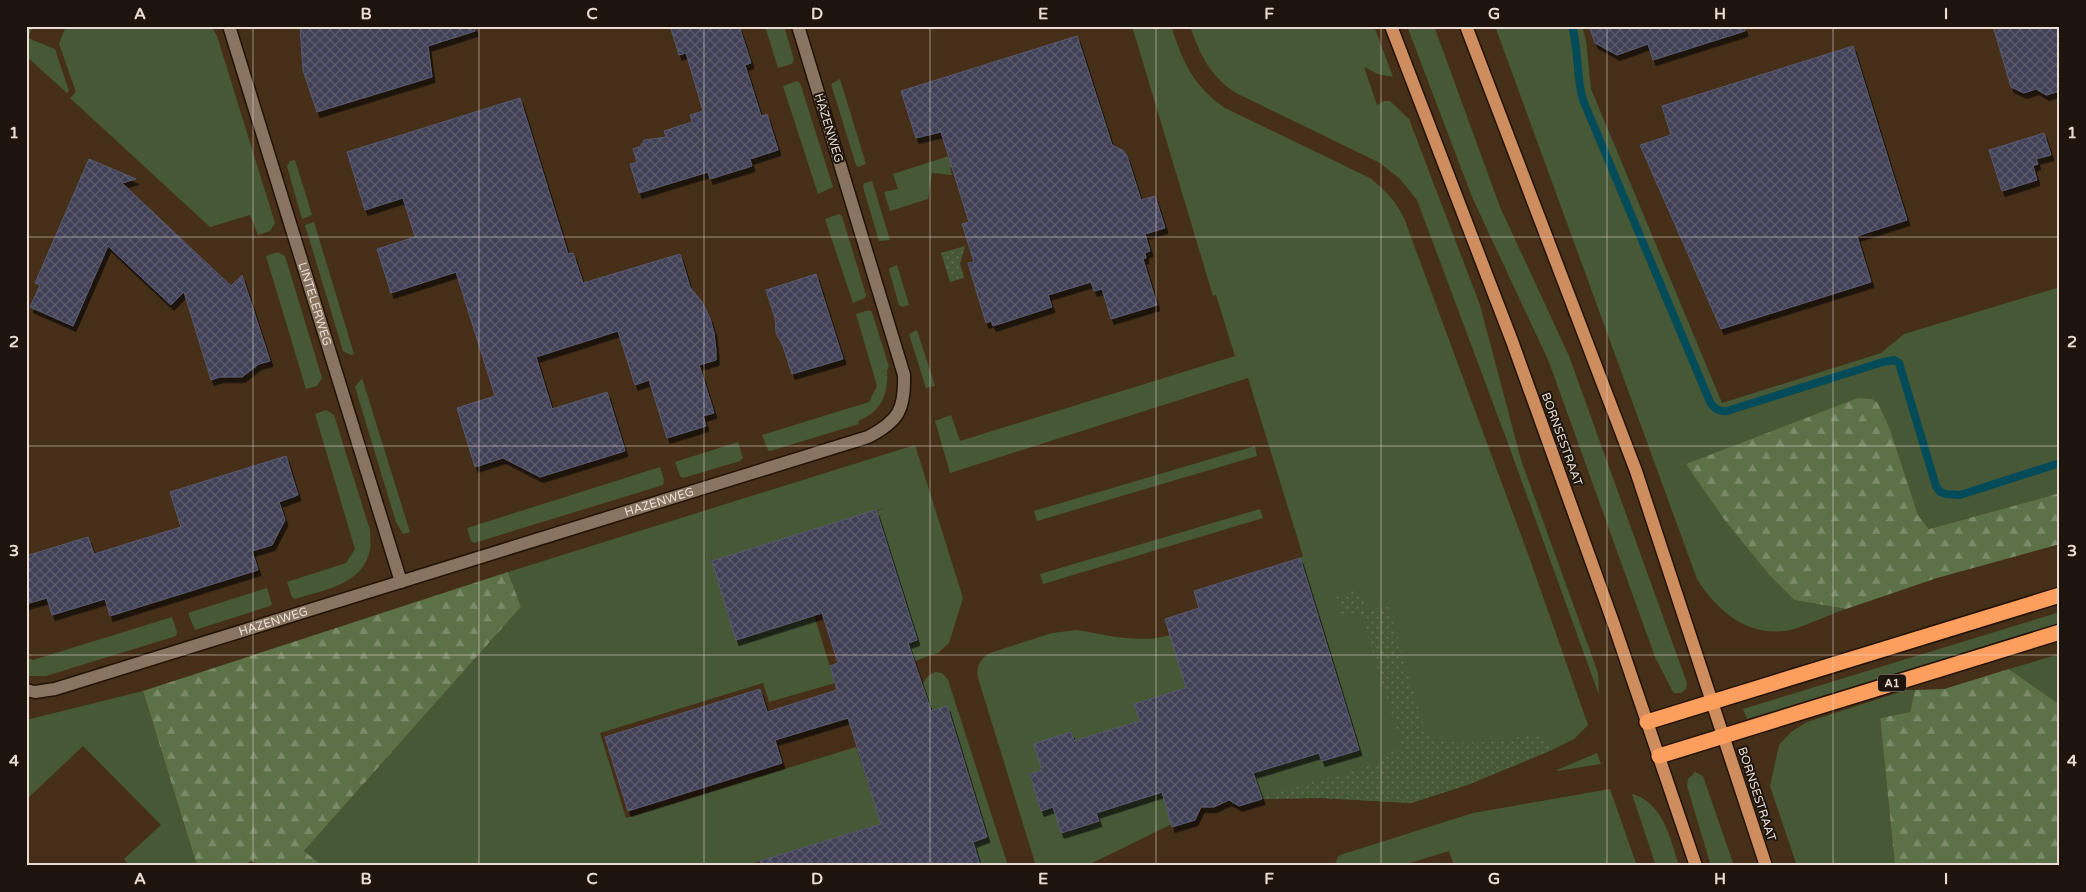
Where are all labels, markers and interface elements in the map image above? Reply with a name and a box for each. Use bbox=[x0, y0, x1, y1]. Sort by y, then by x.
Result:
text: A bbox=[134, 4, 146, 24]
text: B bbox=[360, 4, 372, 24]
text: C bbox=[586, 4, 598, 24]
text: D bbox=[811, 4, 823, 24]
text: E bbox=[1038, 4, 1048, 24]
text: F bbox=[1264, 4, 1274, 24]
text: G bbox=[1488, 4, 1500, 24]
text: H bbox=[1714, 4, 1726, 24]
text: I bbox=[1944, 4, 1948, 24]
street label: HAZENWEG bbox=[812, 92, 846, 164]
text: 1 bbox=[9, 123, 19, 143]
text: 1 bbox=[2067, 123, 2077, 143]
street label: LINTELERWEG bbox=[295, 260, 335, 348]
text: 2 bbox=[9, 332, 19, 352]
text: 2 bbox=[2067, 332, 2077, 352]
street label: BORNSESTRAAT bbox=[1539, 390, 1586, 488]
street label: HAZENWEG bbox=[623, 484, 696, 519]
text: 3 bbox=[9, 541, 19, 561]
text: 3 bbox=[2067, 541, 2077, 561]
street label: HAZENWEG bbox=[237, 604, 310, 639]
road number: A1 bbox=[1878, 674, 1906, 691]
street label: BORNSESTRAAT bbox=[1735, 745, 1779, 844]
text: 4 bbox=[9, 751, 19, 771]
text: 4 bbox=[2067, 751, 2077, 771]
text: A bbox=[134, 869, 146, 889]
text: B bbox=[360, 869, 372, 889]
text: C bbox=[586, 869, 598, 889]
text: D bbox=[811, 869, 823, 889]
text: E bbox=[1038, 869, 1048, 889]
text: F bbox=[1264, 869, 1274, 889]
text: G bbox=[1488, 869, 1500, 889]
text: H bbox=[1714, 869, 1726, 889]
text: I bbox=[1944, 869, 1948, 889]

